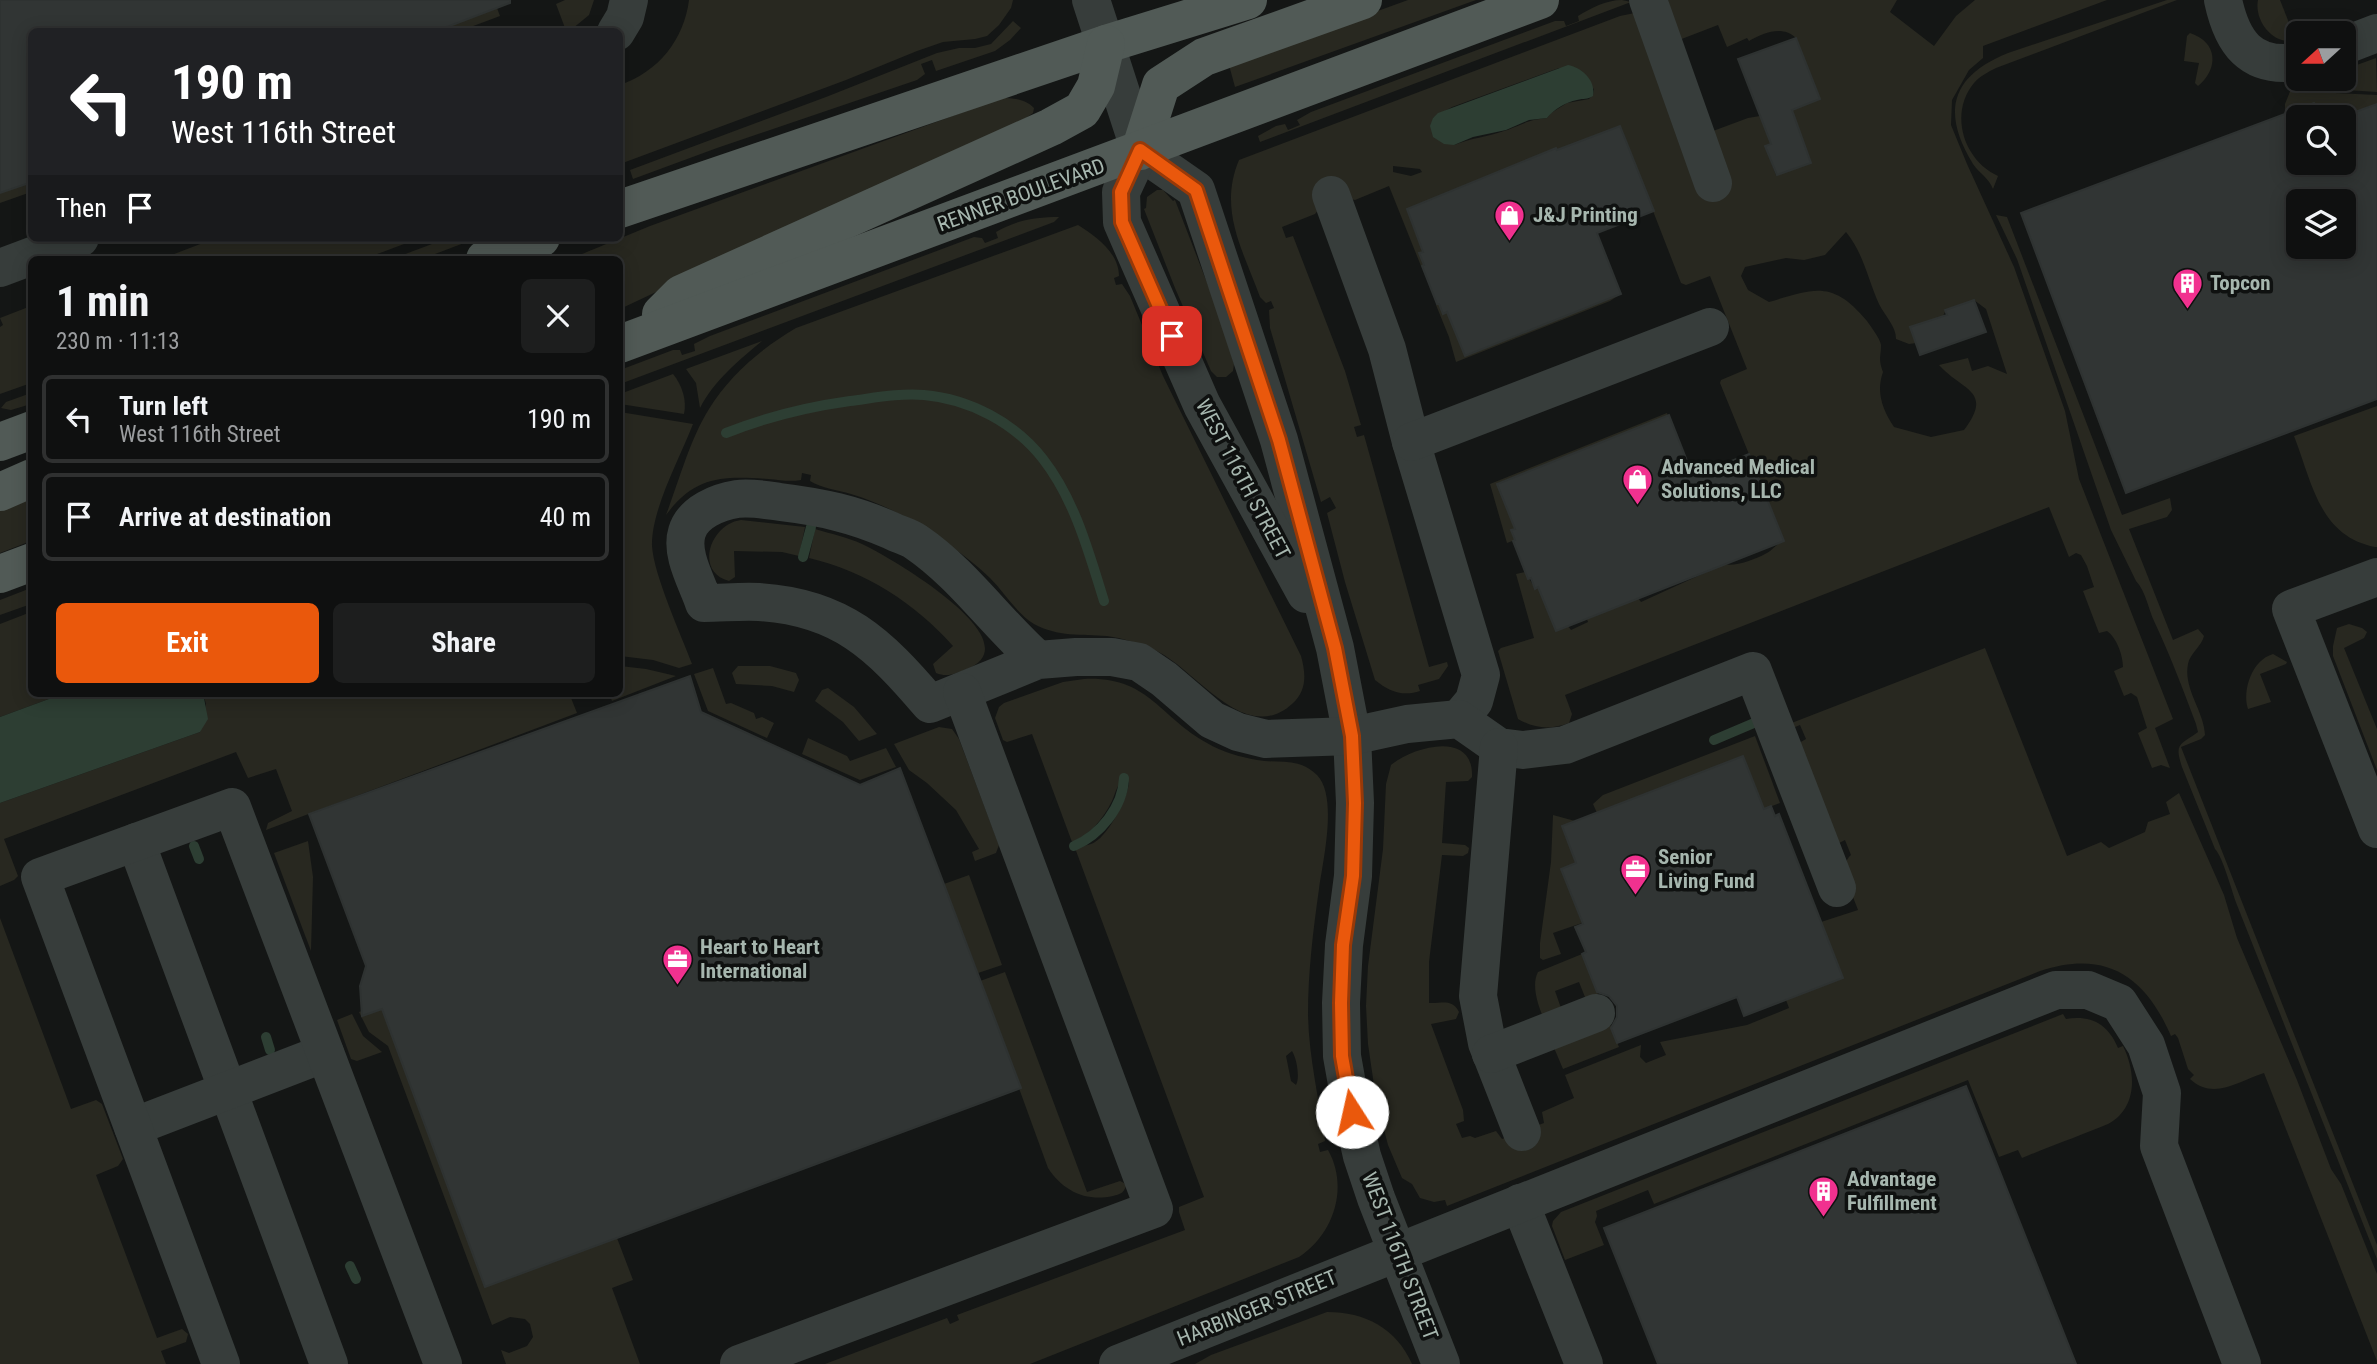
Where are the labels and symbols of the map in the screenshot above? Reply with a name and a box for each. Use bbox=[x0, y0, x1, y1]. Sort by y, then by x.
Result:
north arrow bbox=[2286, 21, 2356, 91]
street label: RENNER BOULEVARD bbox=[934, 154, 1108, 236]
shop icon: J&J Printing bbox=[1493, 198, 1527, 242]
place label: J&J Printing bbox=[1533, 203, 1638, 227]
building icon: Topcon bbox=[2170, 266, 2204, 310]
place label: Topcon bbox=[2210, 271, 2271, 295]
pin bbox=[1142, 306, 1202, 366]
street label: WEST 116TH STREET bbox=[1191, 395, 1295, 563]
place label: Advanced Medical Solutions, LLC bbox=[1661, 455, 1815, 503]
shop icon: Advanced Medical Solutions, LLC bbox=[1621, 462, 1655, 506]
place label: Senior Living Fund bbox=[1658, 845, 1755, 893]
office icon: Senior Living Fund bbox=[1618, 852, 1652, 896]
place label: Heart to Heart International bbox=[700, 935, 820, 983]
office icon: Heart to Heart International bbox=[660, 942, 694, 986]
position arrow bbox=[1315, 1075, 1389, 1149]
place label: Advantage Fulfillment bbox=[1847, 1167, 1937, 1215]
street label: WEST 116TH STREET bbox=[1357, 1169, 1443, 1343]
building icon: Advantage Fulfillment bbox=[1807, 1174, 1841, 1218]
street label: HARBINGER STREET bbox=[1174, 1265, 1340, 1351]

